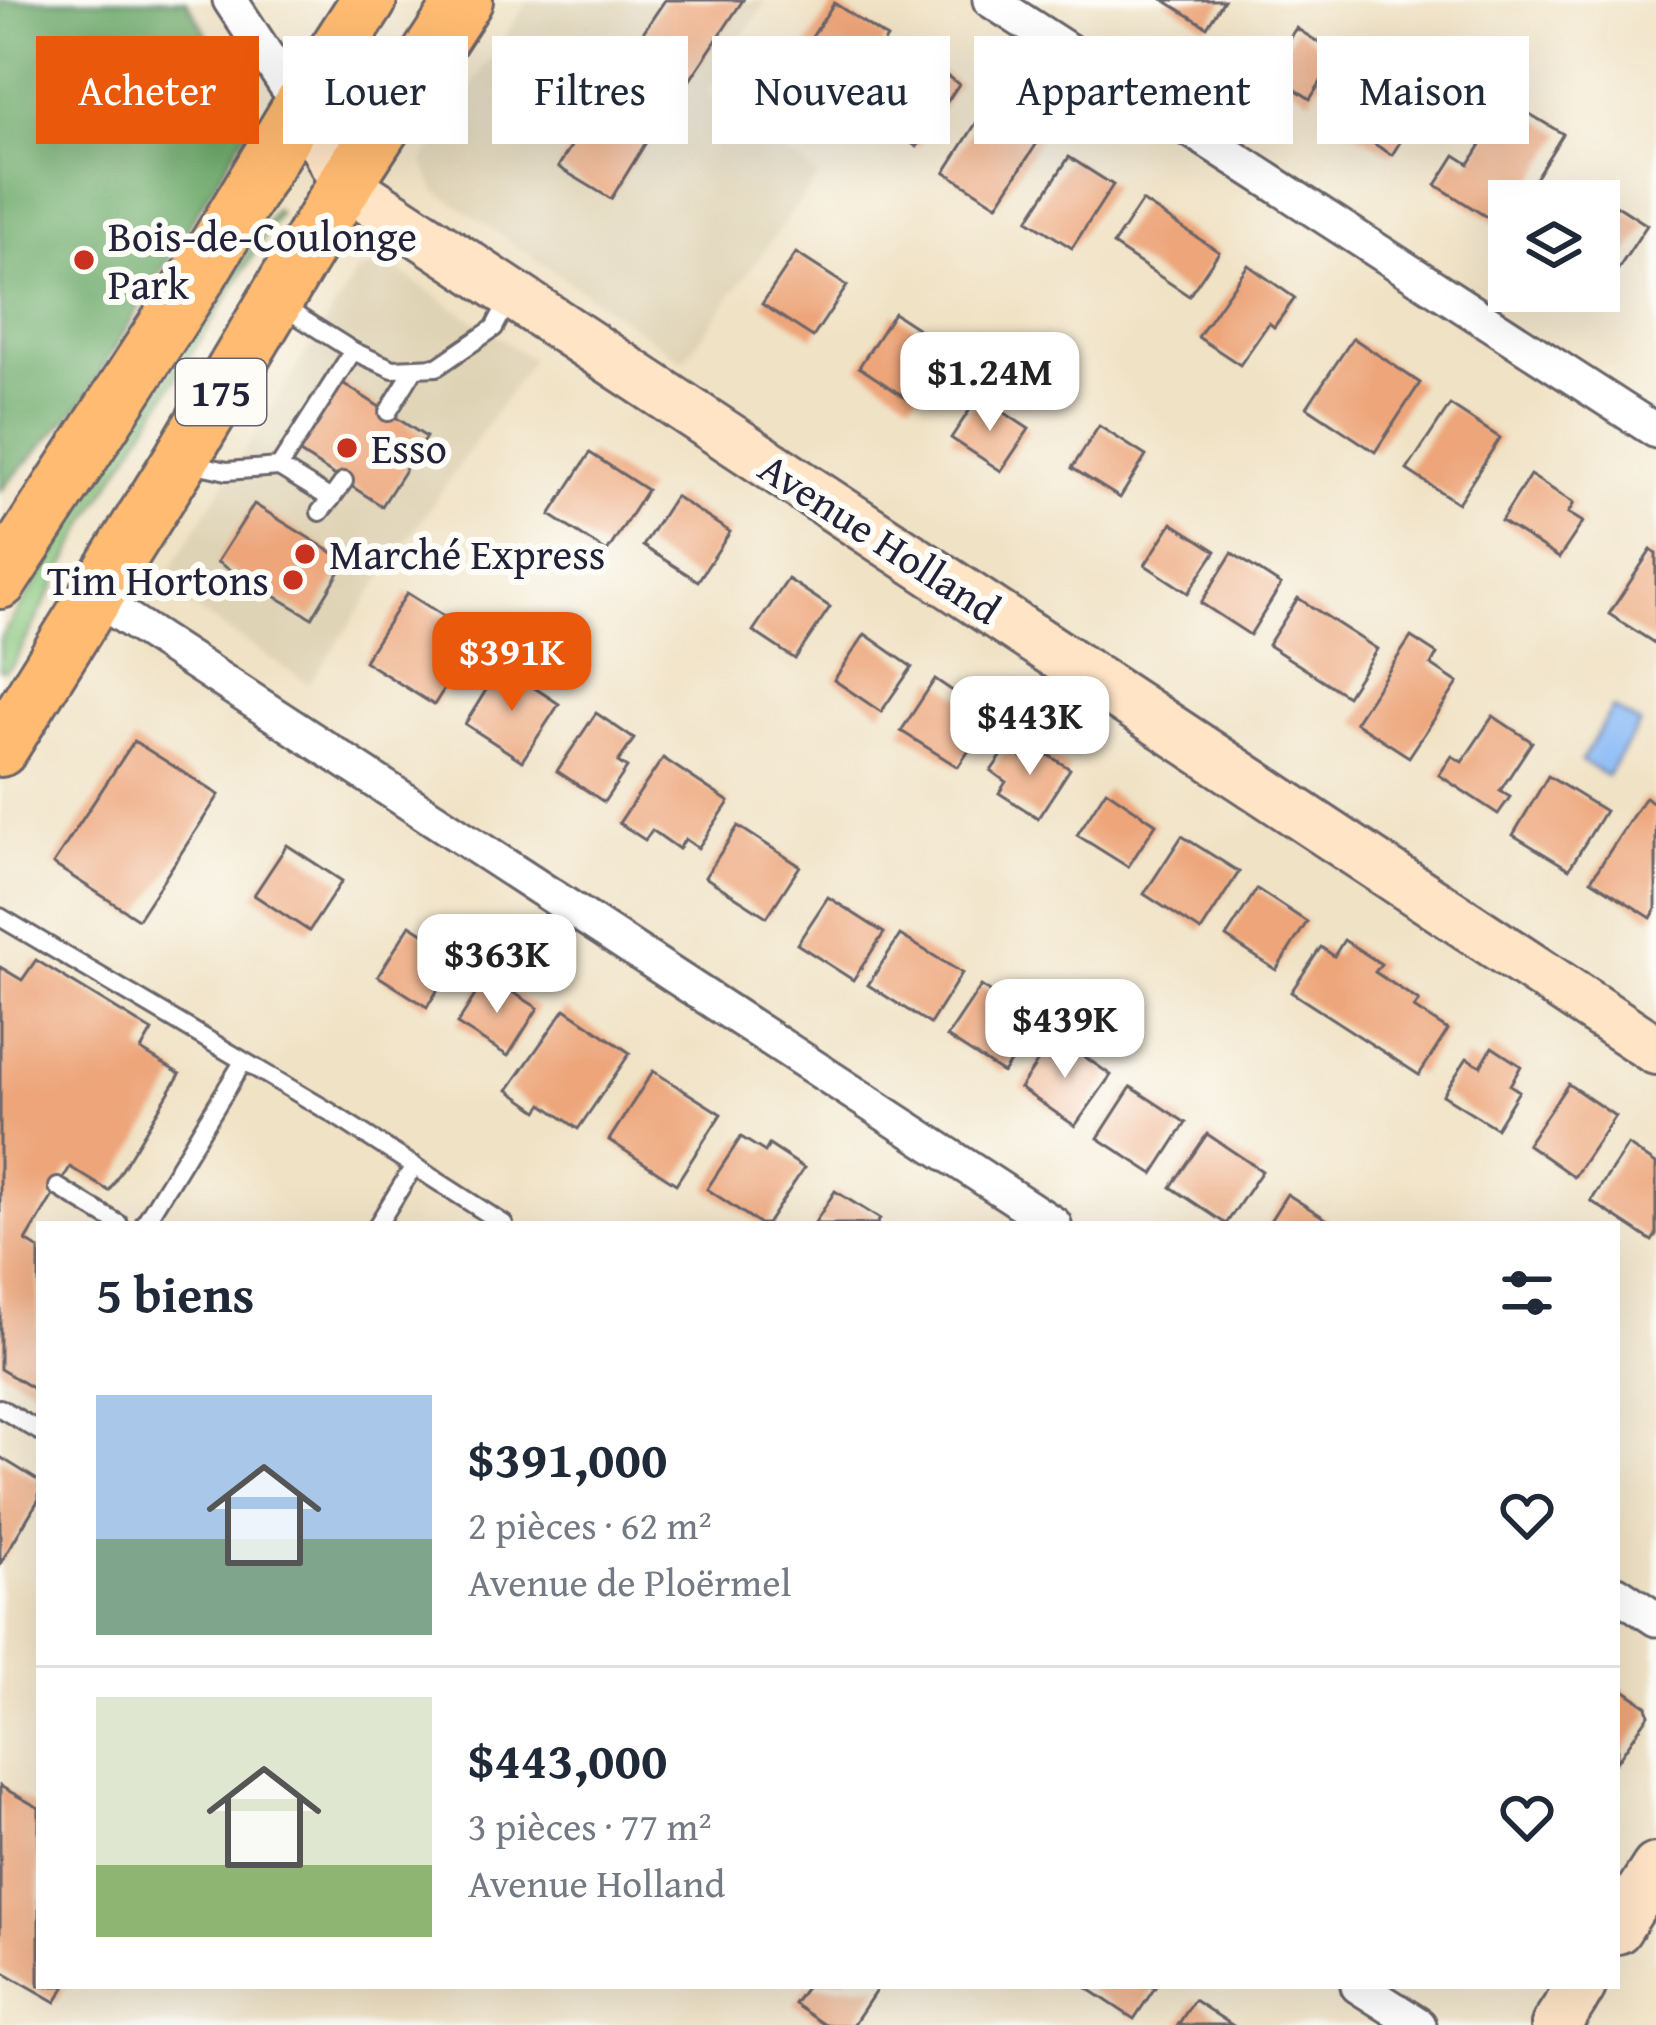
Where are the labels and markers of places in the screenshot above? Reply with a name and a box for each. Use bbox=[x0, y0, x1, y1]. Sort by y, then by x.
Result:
place label: Bois-de-Coulonge Park bbox=[108, 205, 417, 314]
marker: Bois-de-Coulonge Park bbox=[71, 247, 97, 273]
pin: $1.24M bbox=[892, 332, 1088, 434]
place label: Esso bbox=[371, 417, 447, 478]
marker: Esso bbox=[334, 435, 360, 461]
place label: Marché Express bbox=[329, 523, 606, 584]
marker: Marché Express bbox=[292, 541, 318, 567]
place label: Tim Hortons bbox=[47, 549, 269, 610]
marker: Tim Hortons bbox=[280, 567, 306, 593]
pin: $391K bbox=[428, 612, 596, 714]
pin: $443K bbox=[946, 676, 1114, 778]
pin: $363K bbox=[413, 914, 581, 1016]
pin: $439K bbox=[981, 979, 1149, 1081]

